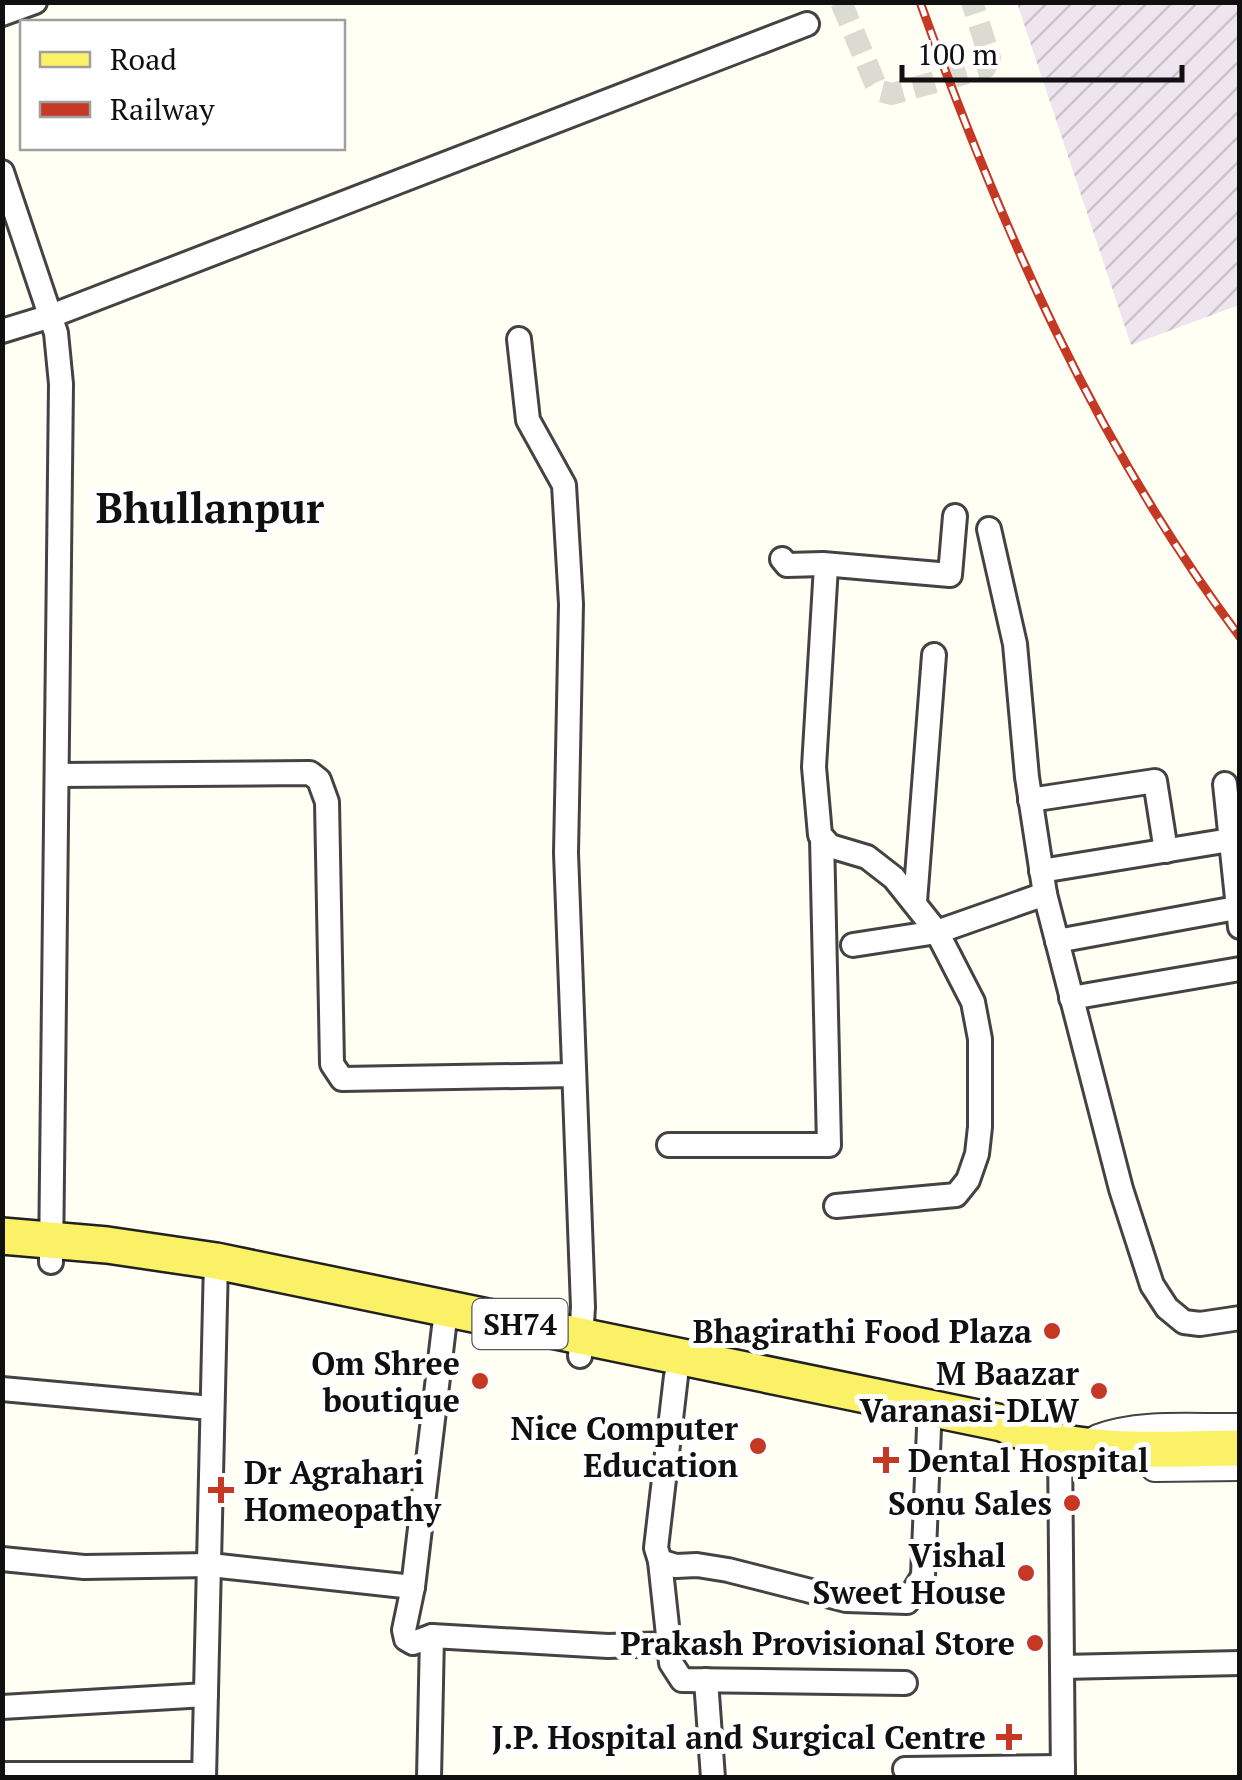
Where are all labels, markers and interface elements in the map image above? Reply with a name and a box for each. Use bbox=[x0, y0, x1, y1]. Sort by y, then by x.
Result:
legend bbox=[20, 20, 345, 150]
scale bar bbox=[902, 20, 1182, 82]
text: 100 m bbox=[917, 34, 998, 74]
text: Road bbox=[110, 39, 177, 79]
text: Railway bbox=[110, 89, 215, 129]
district label: Bhullanpur bbox=[96, 479, 324, 535]
road number: SH74 bbox=[472, 1299, 568, 1349]
place label: Bhagirathi Food Plaza bbox=[693, 1310, 1032, 1352]
marker: Bhagirathi Food Plaza bbox=[1041, 1320, 1063, 1342]
place label: Om Shree boutique bbox=[311, 1342, 460, 1421]
place label: M Baazar Varanasi-DLW bbox=[860, 1352, 1080, 1431]
marker: Om Shree boutique bbox=[469, 1370, 491, 1392]
marker: M Baazar Varanasi-DLW bbox=[1088, 1380, 1110, 1402]
place label: Nice Computer Education bbox=[510, 1407, 738, 1486]
marker: Nice Computer Education bbox=[747, 1435, 769, 1457]
place label: Dental Hospital bbox=[908, 1439, 1149, 1481]
marker: Dental Hospital bbox=[873, 1447, 899, 1473]
place label: Dr Agrahari Homeopathy bbox=[244, 1451, 442, 1530]
marker: Dr Agrahari Homeopathy bbox=[208, 1477, 234, 1503]
place label: Sonu Sales bbox=[888, 1482, 1052, 1524]
marker: Sonu Sales bbox=[1061, 1492, 1083, 1514]
place label: Vishal Sweet House bbox=[812, 1534, 1006, 1613]
marker: Vishal Sweet House bbox=[1015, 1562, 1037, 1584]
place label: Prakash Provisional Store bbox=[620, 1622, 1015, 1664]
marker: Prakash Provisional Store bbox=[1024, 1632, 1046, 1654]
place label: J.P. Hospital and Surgical Centre bbox=[492, 1716, 986, 1758]
marker: J.P. Hospital and Surgical Centre bbox=[996, 1724, 1022, 1750]

